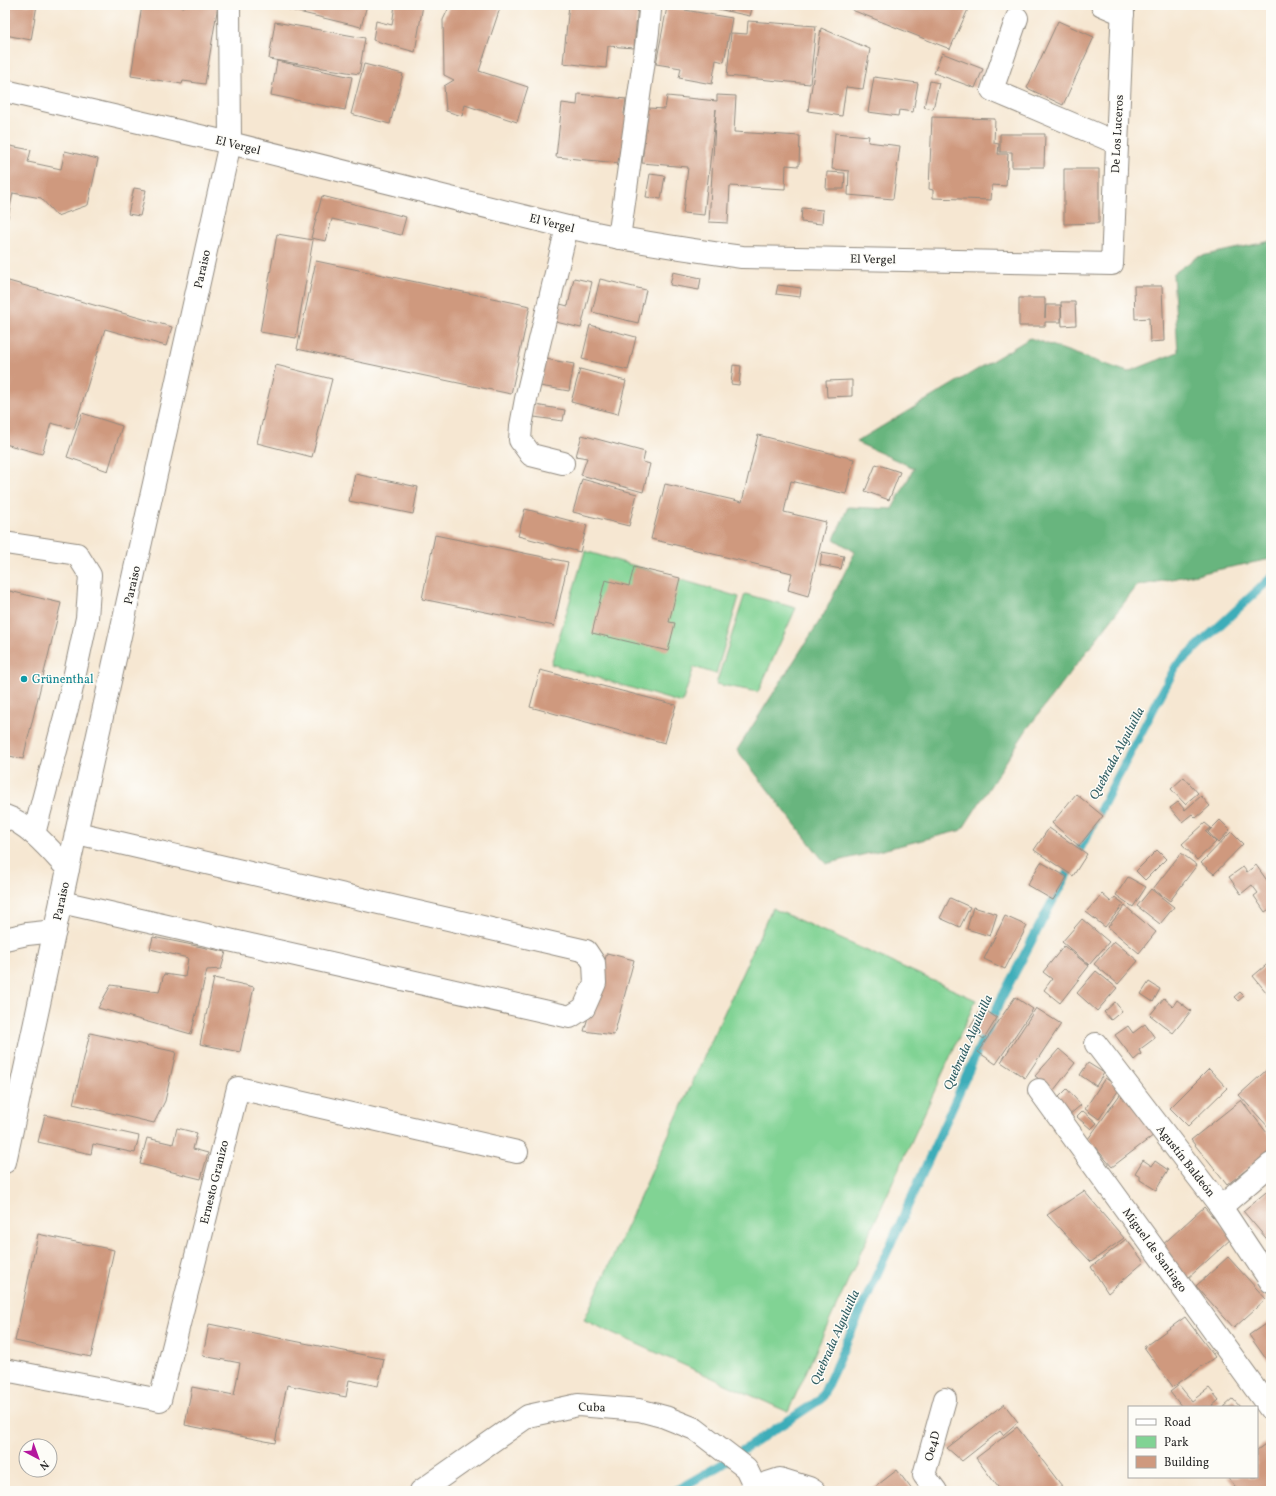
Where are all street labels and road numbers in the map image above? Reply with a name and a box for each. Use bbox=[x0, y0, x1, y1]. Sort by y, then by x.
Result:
street label: De Los Luceros bbox=[1108, 94, 1128, 174]
street label: El Vergel bbox=[213, 133, 262, 159]
street label: El Vergel bbox=[527, 211, 576, 237]
street label: Paraiso bbox=[191, 248, 215, 290]
street label: El Vergel bbox=[850, 252, 897, 268]
street label: Paraiso bbox=[121, 564, 145, 606]
street label: Paraiso bbox=[50, 880, 74, 922]
street label: Agustín Baldeón bbox=[1152, 1122, 1218, 1201]
street label: Ernesto Granizo bbox=[197, 1139, 233, 1226]
street label: Miguel de Santiago bbox=[1118, 1205, 1190, 1296]
street label: Cuba bbox=[578, 1400, 606, 1416]
street label: Oe4D bbox=[921, 1429, 945, 1463]

